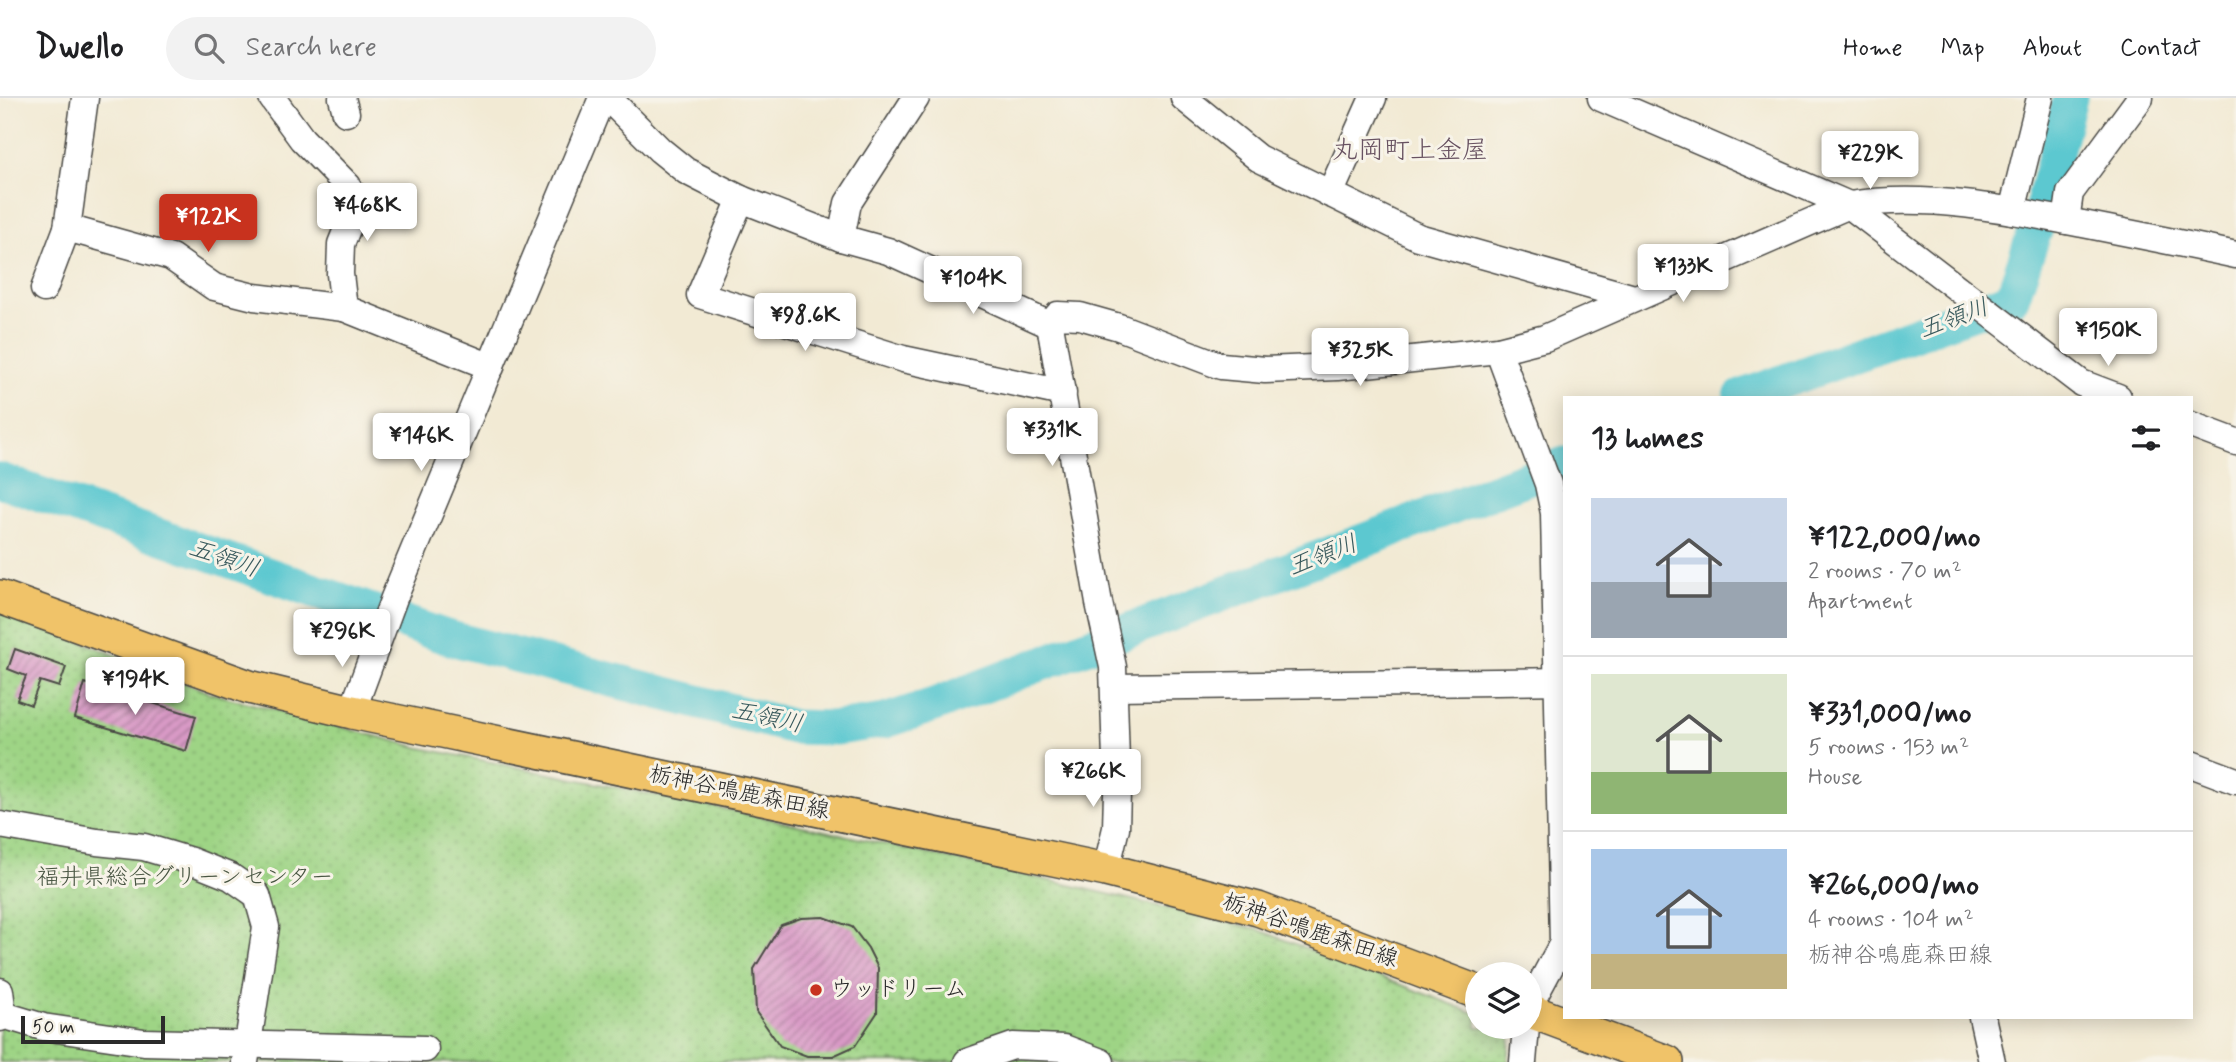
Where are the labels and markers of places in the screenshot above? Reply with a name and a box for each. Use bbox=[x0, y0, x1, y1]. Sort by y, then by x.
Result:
pin: ¥229K bbox=[1821, 132, 1919, 191]
pin: ¥468K bbox=[318, 184, 416, 243]
pin: ¥122K bbox=[159, 194, 257, 254]
pin: ¥133K bbox=[1634, 244, 1732, 304]
pin: ¥104K bbox=[924, 256, 1022, 316]
pin: ¥98.6K bbox=[748, 294, 862, 353]
pin: ¥150K bbox=[2059, 308, 2157, 368]
pin: ¥325K bbox=[1311, 328, 1409, 388]
pin: ¥331K bbox=[1003, 408, 1101, 468]
pin: ¥146K bbox=[372, 414, 470, 473]
pin: ¥296K bbox=[293, 610, 391, 669]
pin: ¥194K bbox=[86, 658, 184, 717]
pin: ¥266K bbox=[1044, 750, 1142, 809]
place label: ウッドリーム bbox=[830, 975, 967, 1005]
marker: ウッドリーム bbox=[808, 982, 824, 998]

